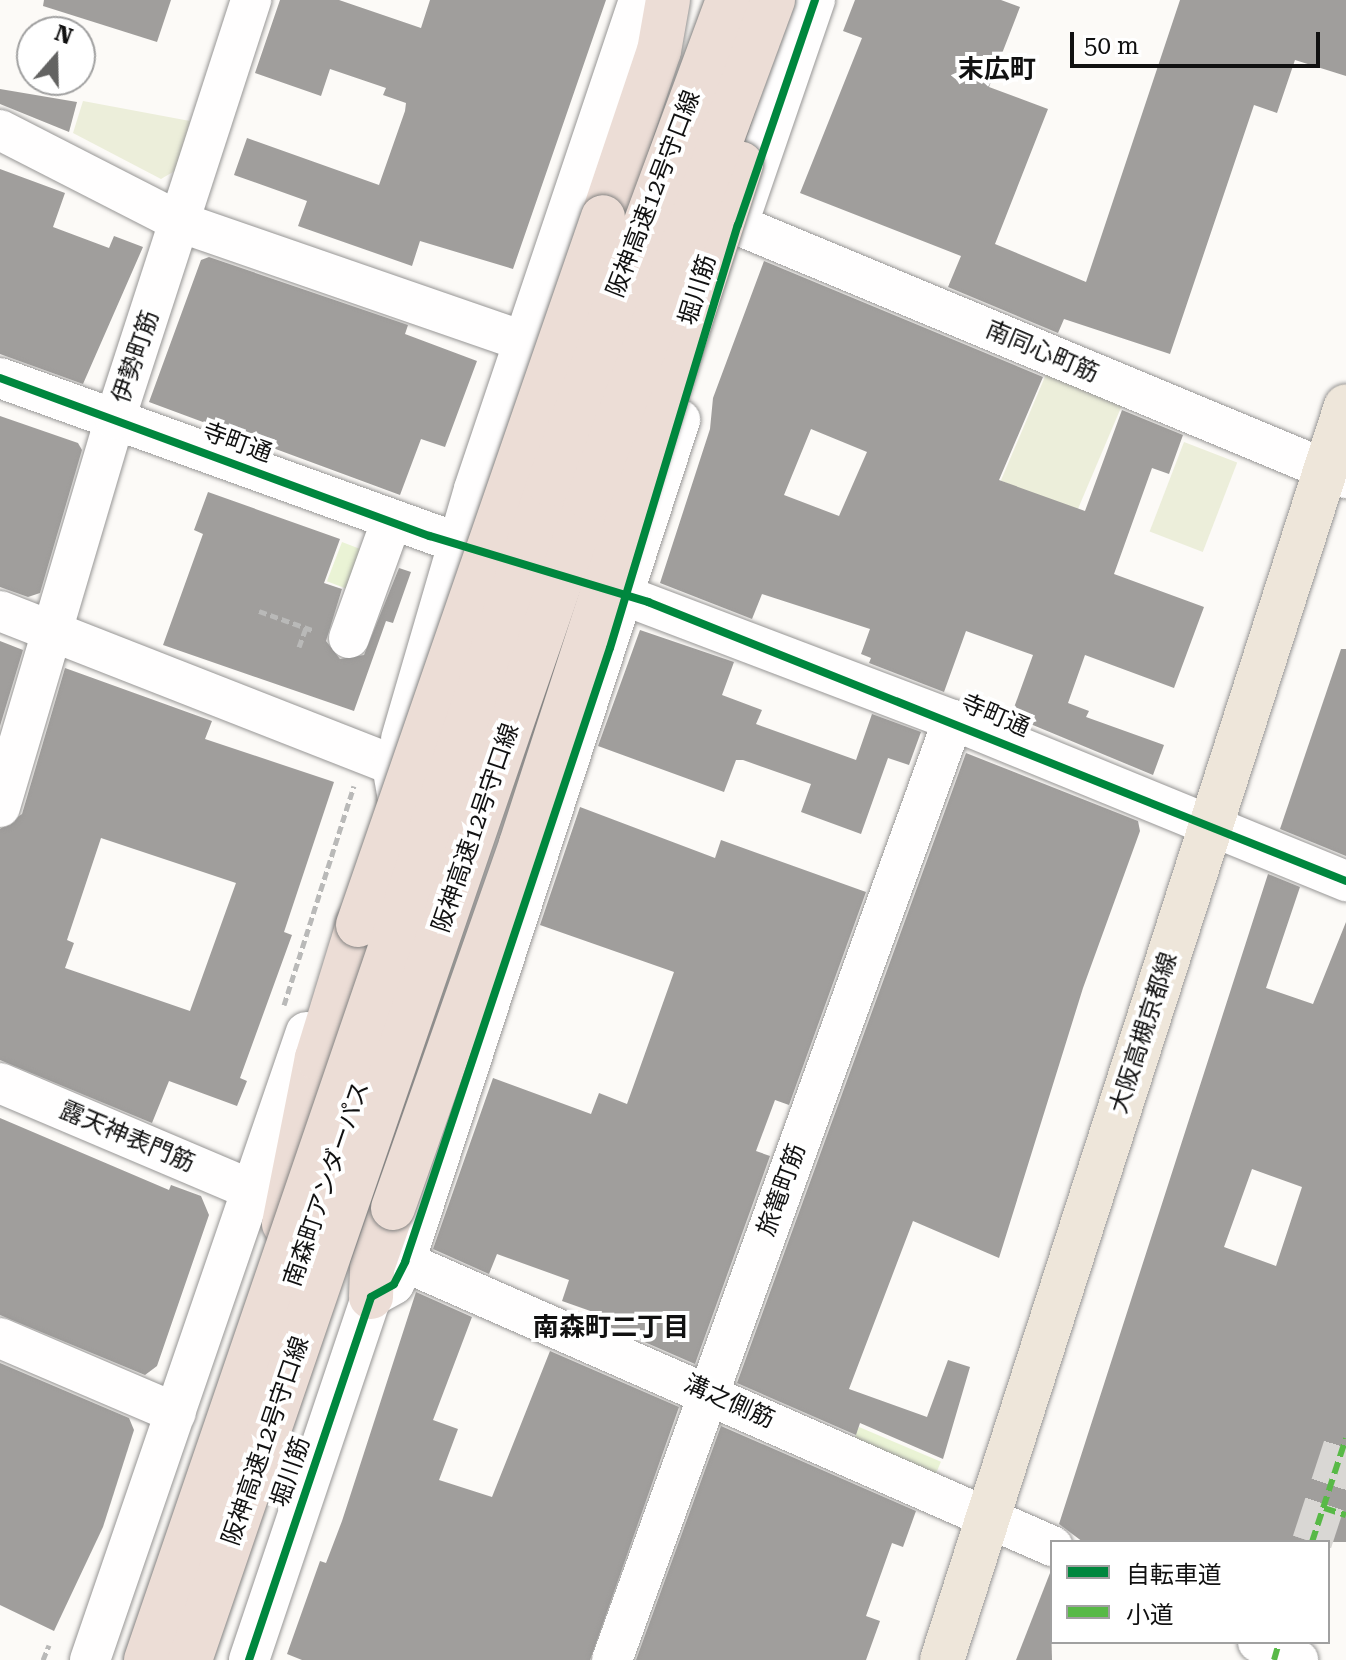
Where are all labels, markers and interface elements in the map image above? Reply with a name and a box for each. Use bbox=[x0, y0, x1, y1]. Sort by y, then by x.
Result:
north arrow bbox=[16, 16, 96, 96]
scale bar bbox=[1074, 16, 1324, 66]
text: N bbox=[51, 20, 76, 49]
text: 50 m bbox=[1084, 32, 1139, 60]
district label: 末広町 bbox=[958, 54, 1036, 86]
street label: 阪神高速12号守口線 bbox=[601, 87, 707, 301]
street label: 堀川筋 bbox=[674, 251, 722, 329]
street label: 伊勢町筋 bbox=[107, 307, 165, 407]
street label: 南同心町筋 bbox=[981, 315, 1103, 389]
street label: 寺町通 bbox=[198, 417, 276, 469]
street label: 寺町通 bbox=[956, 689, 1034, 743]
street label: 阪神高速12号守口線 bbox=[427, 720, 525, 936]
street label: 大阪高槻京都線 bbox=[1104, 949, 1184, 1117]
street label: 南森町アンダーパス bbox=[278, 1077, 376, 1291]
street label: 露天神表門筋 bbox=[55, 1096, 199, 1178]
street label: 旅篭町筋 bbox=[752, 1140, 812, 1240]
district label: 南森町二丁目 bbox=[533, 1312, 689, 1344]
street label: 阪神高速12号守口線 bbox=[217, 1333, 315, 1549]
street label: 溝之側筋 bbox=[679, 1369, 779, 1435]
street label: 堀川筋 bbox=[266, 1433, 316, 1511]
legend bbox=[1050, 1540, 1330, 1644]
text: 自転車道 bbox=[1126, 1561, 1222, 1589]
text: 小道 bbox=[1126, 1601, 1174, 1629]

